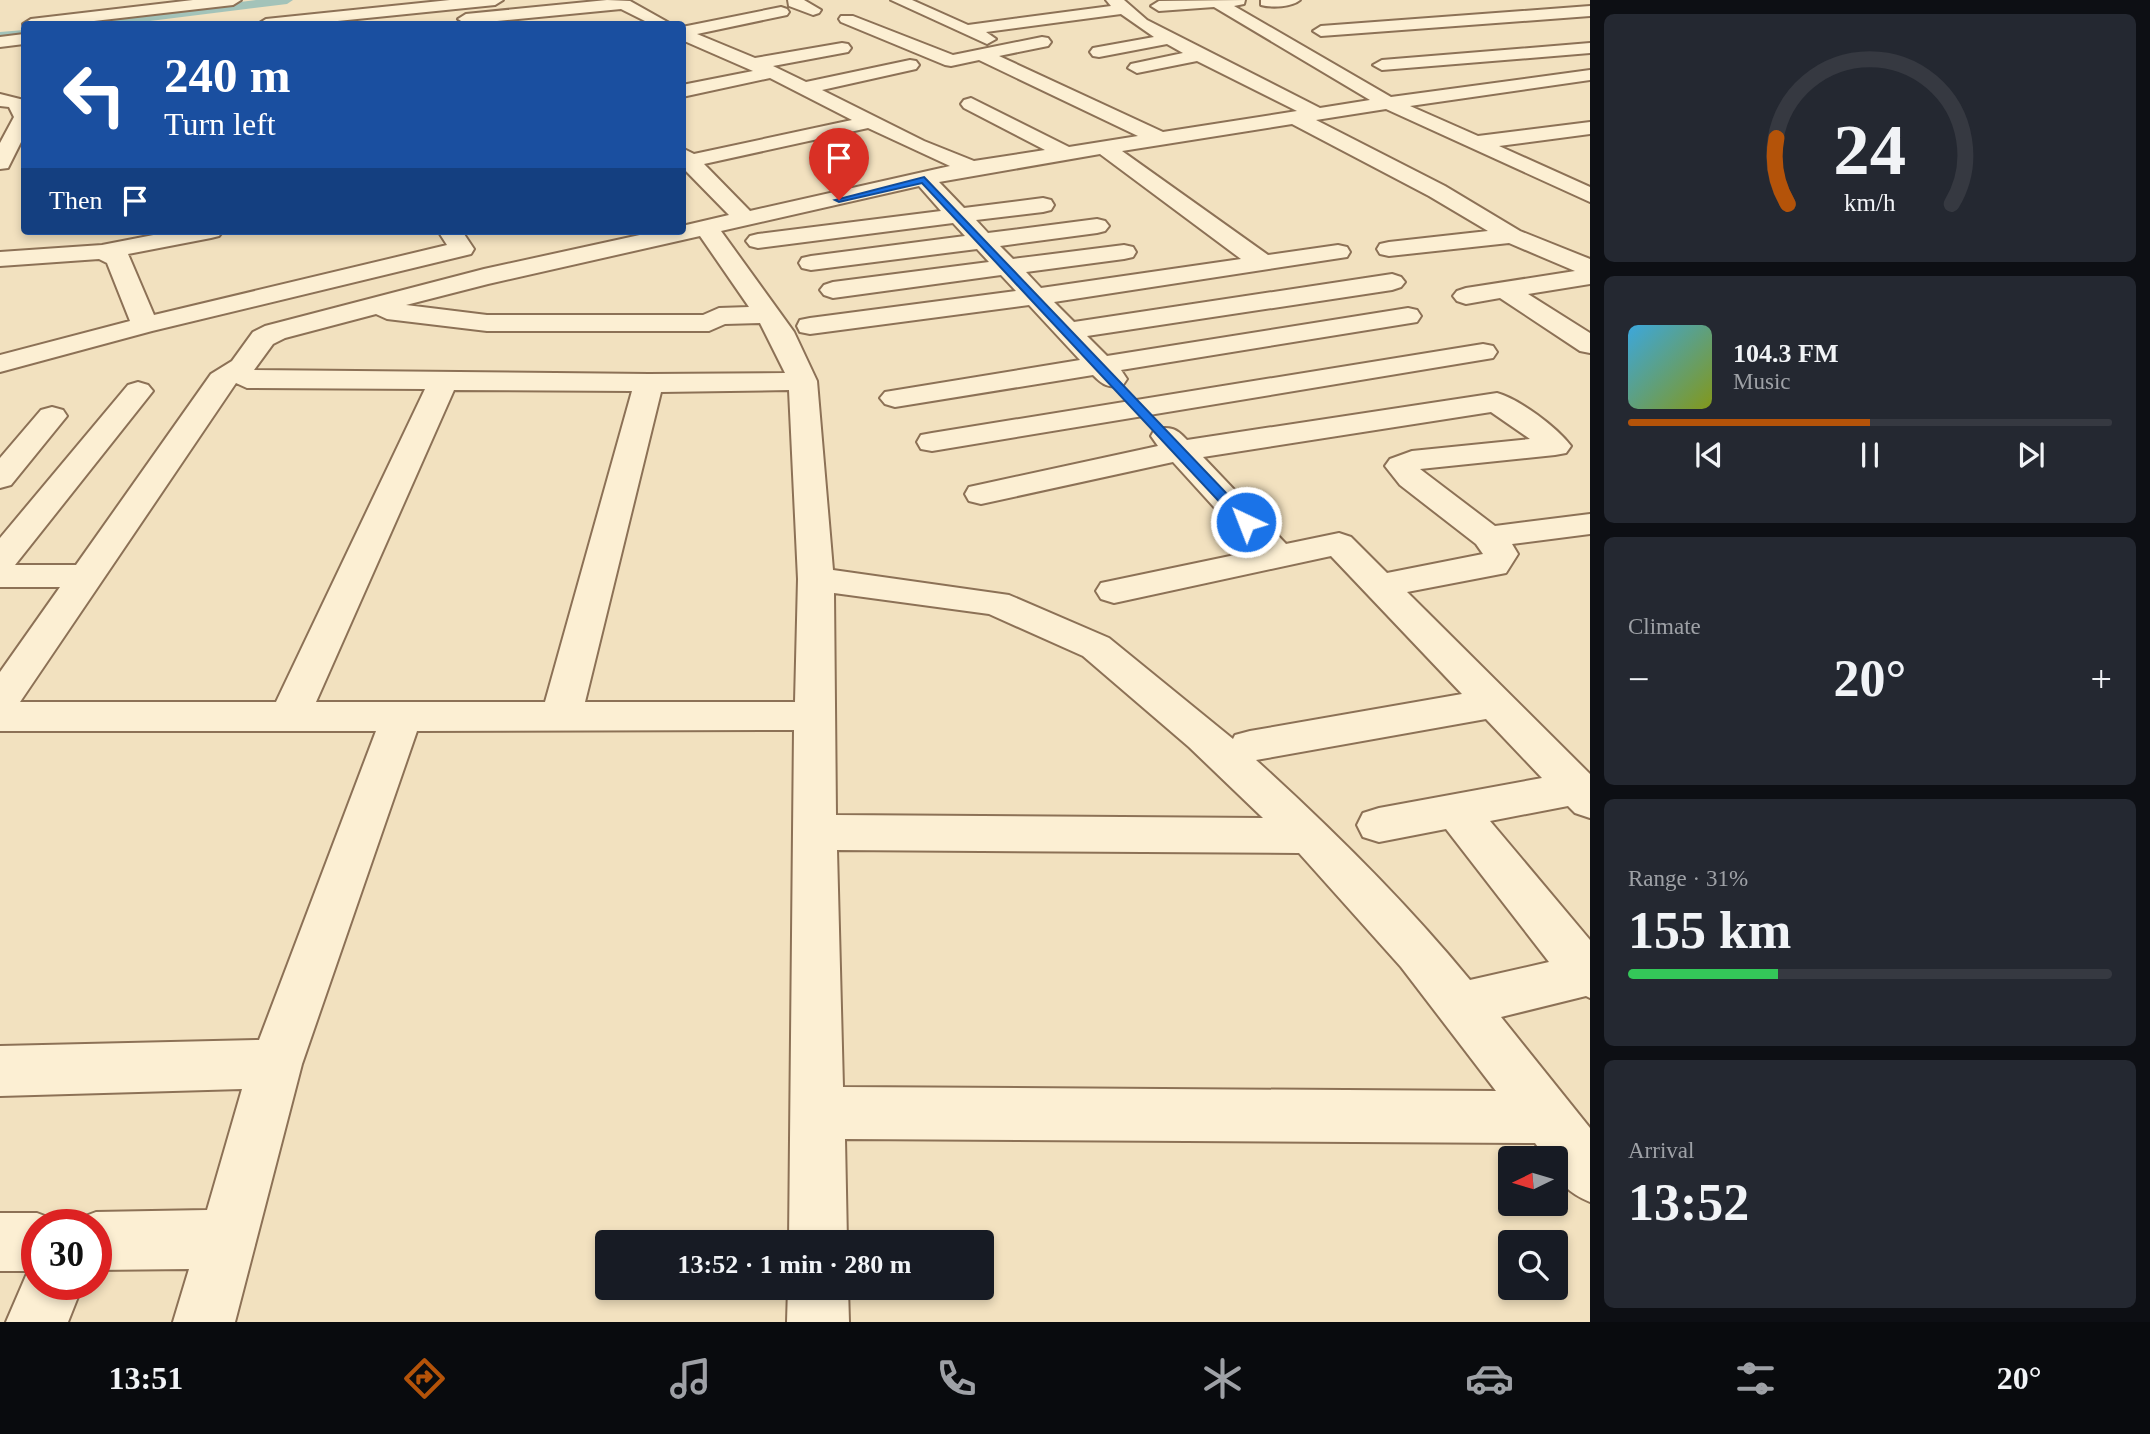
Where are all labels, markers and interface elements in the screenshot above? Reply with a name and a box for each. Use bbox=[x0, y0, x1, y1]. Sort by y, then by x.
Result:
text: 240 m bbox=[164, 48, 291, 103]
icon: left bbox=[49, 49, 140, 140]
text: Turn left bbox=[164, 106, 276, 142]
text: 24 bbox=[1834, 109, 1906, 190]
pin bbox=[809, 128, 869, 200]
icon: arrive bbox=[820, 139, 858, 177]
icon: arrive bbox=[116, 182, 154, 220]
text: Then bbox=[49, 186, 102, 215]
text: km/h bbox=[1844, 189, 1896, 216]
text: 104.3 FM bbox=[1733, 339, 1838, 368]
text: Music bbox=[1733, 369, 1791, 394]
icon: previous bbox=[1690, 436, 1728, 474]
icon: pause bbox=[1851, 436, 1889, 474]
icon: next bbox=[2012, 436, 2050, 474]
position arrow bbox=[1209, 485, 1283, 559]
text: Climate bbox=[1628, 614, 1701, 639]
text: 20° bbox=[1834, 650, 1906, 707]
text: − bbox=[1628, 658, 1649, 700]
text: + bbox=[2091, 658, 2112, 700]
text: Range · 31% bbox=[1628, 866, 1748, 891]
text: 155 km bbox=[1628, 902, 1791, 959]
text: Arrival bbox=[1628, 1138, 1694, 1163]
north arrow bbox=[1498, 1146, 1568, 1216]
map controls bbox=[1498, 1146, 1568, 1300]
text: 13:52 bbox=[1628, 1174, 1749, 1231]
speed limit sign: 30 bbox=[21, 1209, 112, 1300]
button: search bbox=[1498, 1230, 1568, 1300]
text: 13:52 · 1 min · 280 m bbox=[678, 1250, 912, 1279]
icon: directions bbox=[400, 1354, 449, 1403]
icon: music bbox=[666, 1354, 715, 1403]
icon: phone bbox=[932, 1354, 981, 1403]
icon: climate bbox=[1198, 1354, 1247, 1403]
icon: car bbox=[1465, 1354, 1514, 1403]
icon: filters bbox=[1731, 1354, 1780, 1403]
text: 13:51 bbox=[109, 1360, 183, 1396]
text: 20° bbox=[1997, 1360, 2041, 1396]

